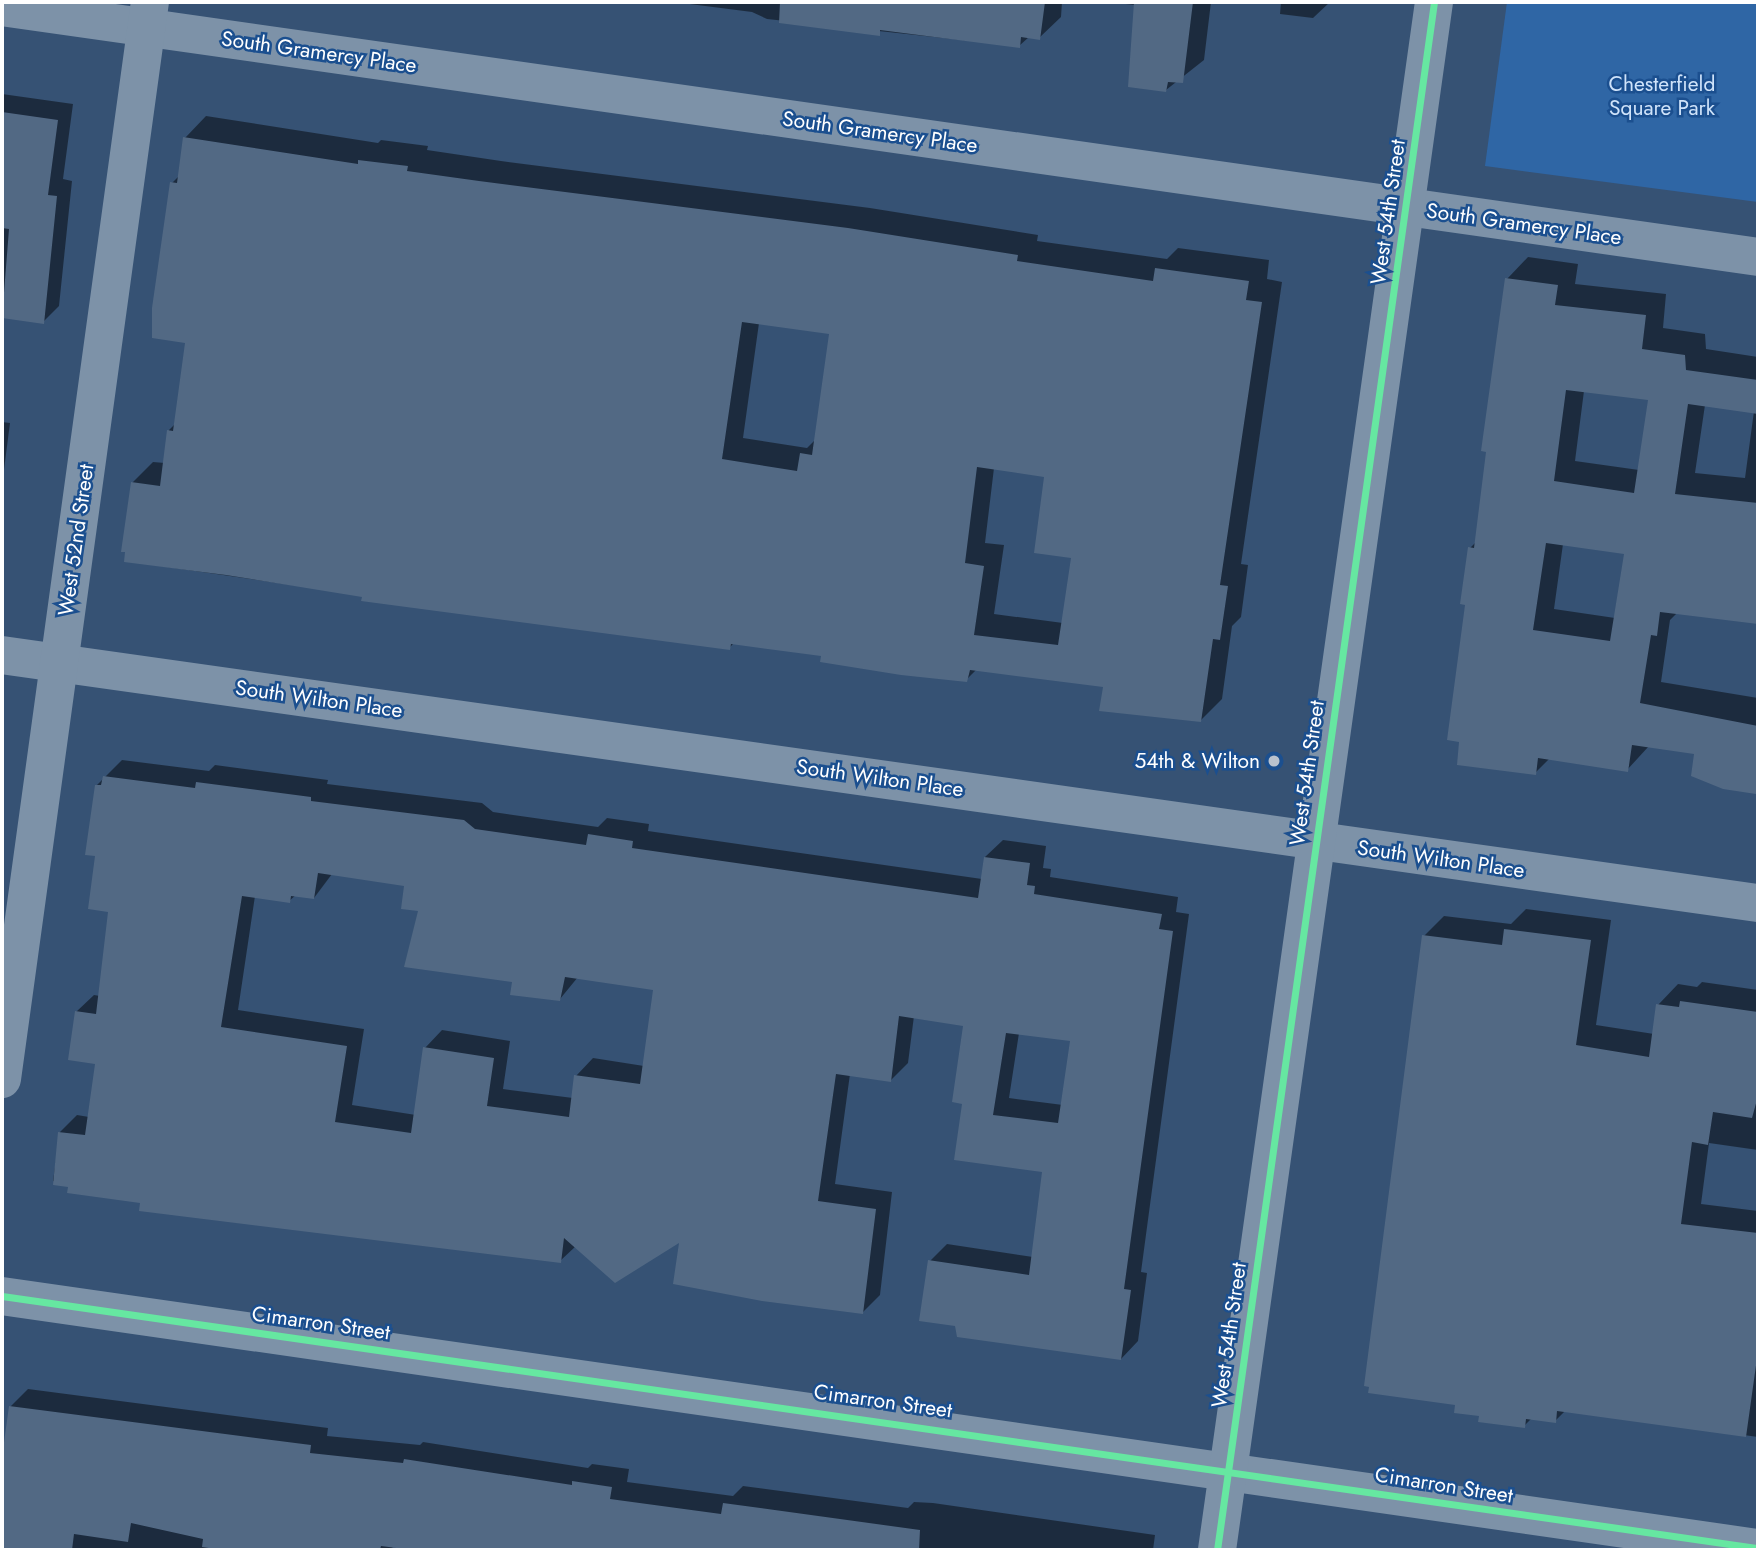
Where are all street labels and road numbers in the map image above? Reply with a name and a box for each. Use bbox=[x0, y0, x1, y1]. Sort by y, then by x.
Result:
street label: South Gramercy Place bbox=[220, 26, 418, 78]
street label: South Gramercy Place bbox=[781, 106, 979, 158]
street label: West 54th Street bbox=[1365, 138, 1411, 286]
street label: South Gramercy Place bbox=[1425, 198, 1623, 250]
street label: West 52nd Street bbox=[53, 463, 99, 617]
street label: South Wilton Place bbox=[234, 675, 404, 723]
street label: West 54th Street bbox=[1284, 699, 1330, 847]
street label: South Wilton Place bbox=[795, 754, 965, 802]
street label: South Wilton Place bbox=[1356, 835, 1526, 883]
street label: West 54th Street bbox=[1206, 1261, 1252, 1409]
street label: Cimarron Street bbox=[250, 1301, 392, 1345]
street label: Cimarron Street bbox=[812, 1379, 954, 1423]
street label: Cimarron Street bbox=[1373, 1462, 1515, 1508]

